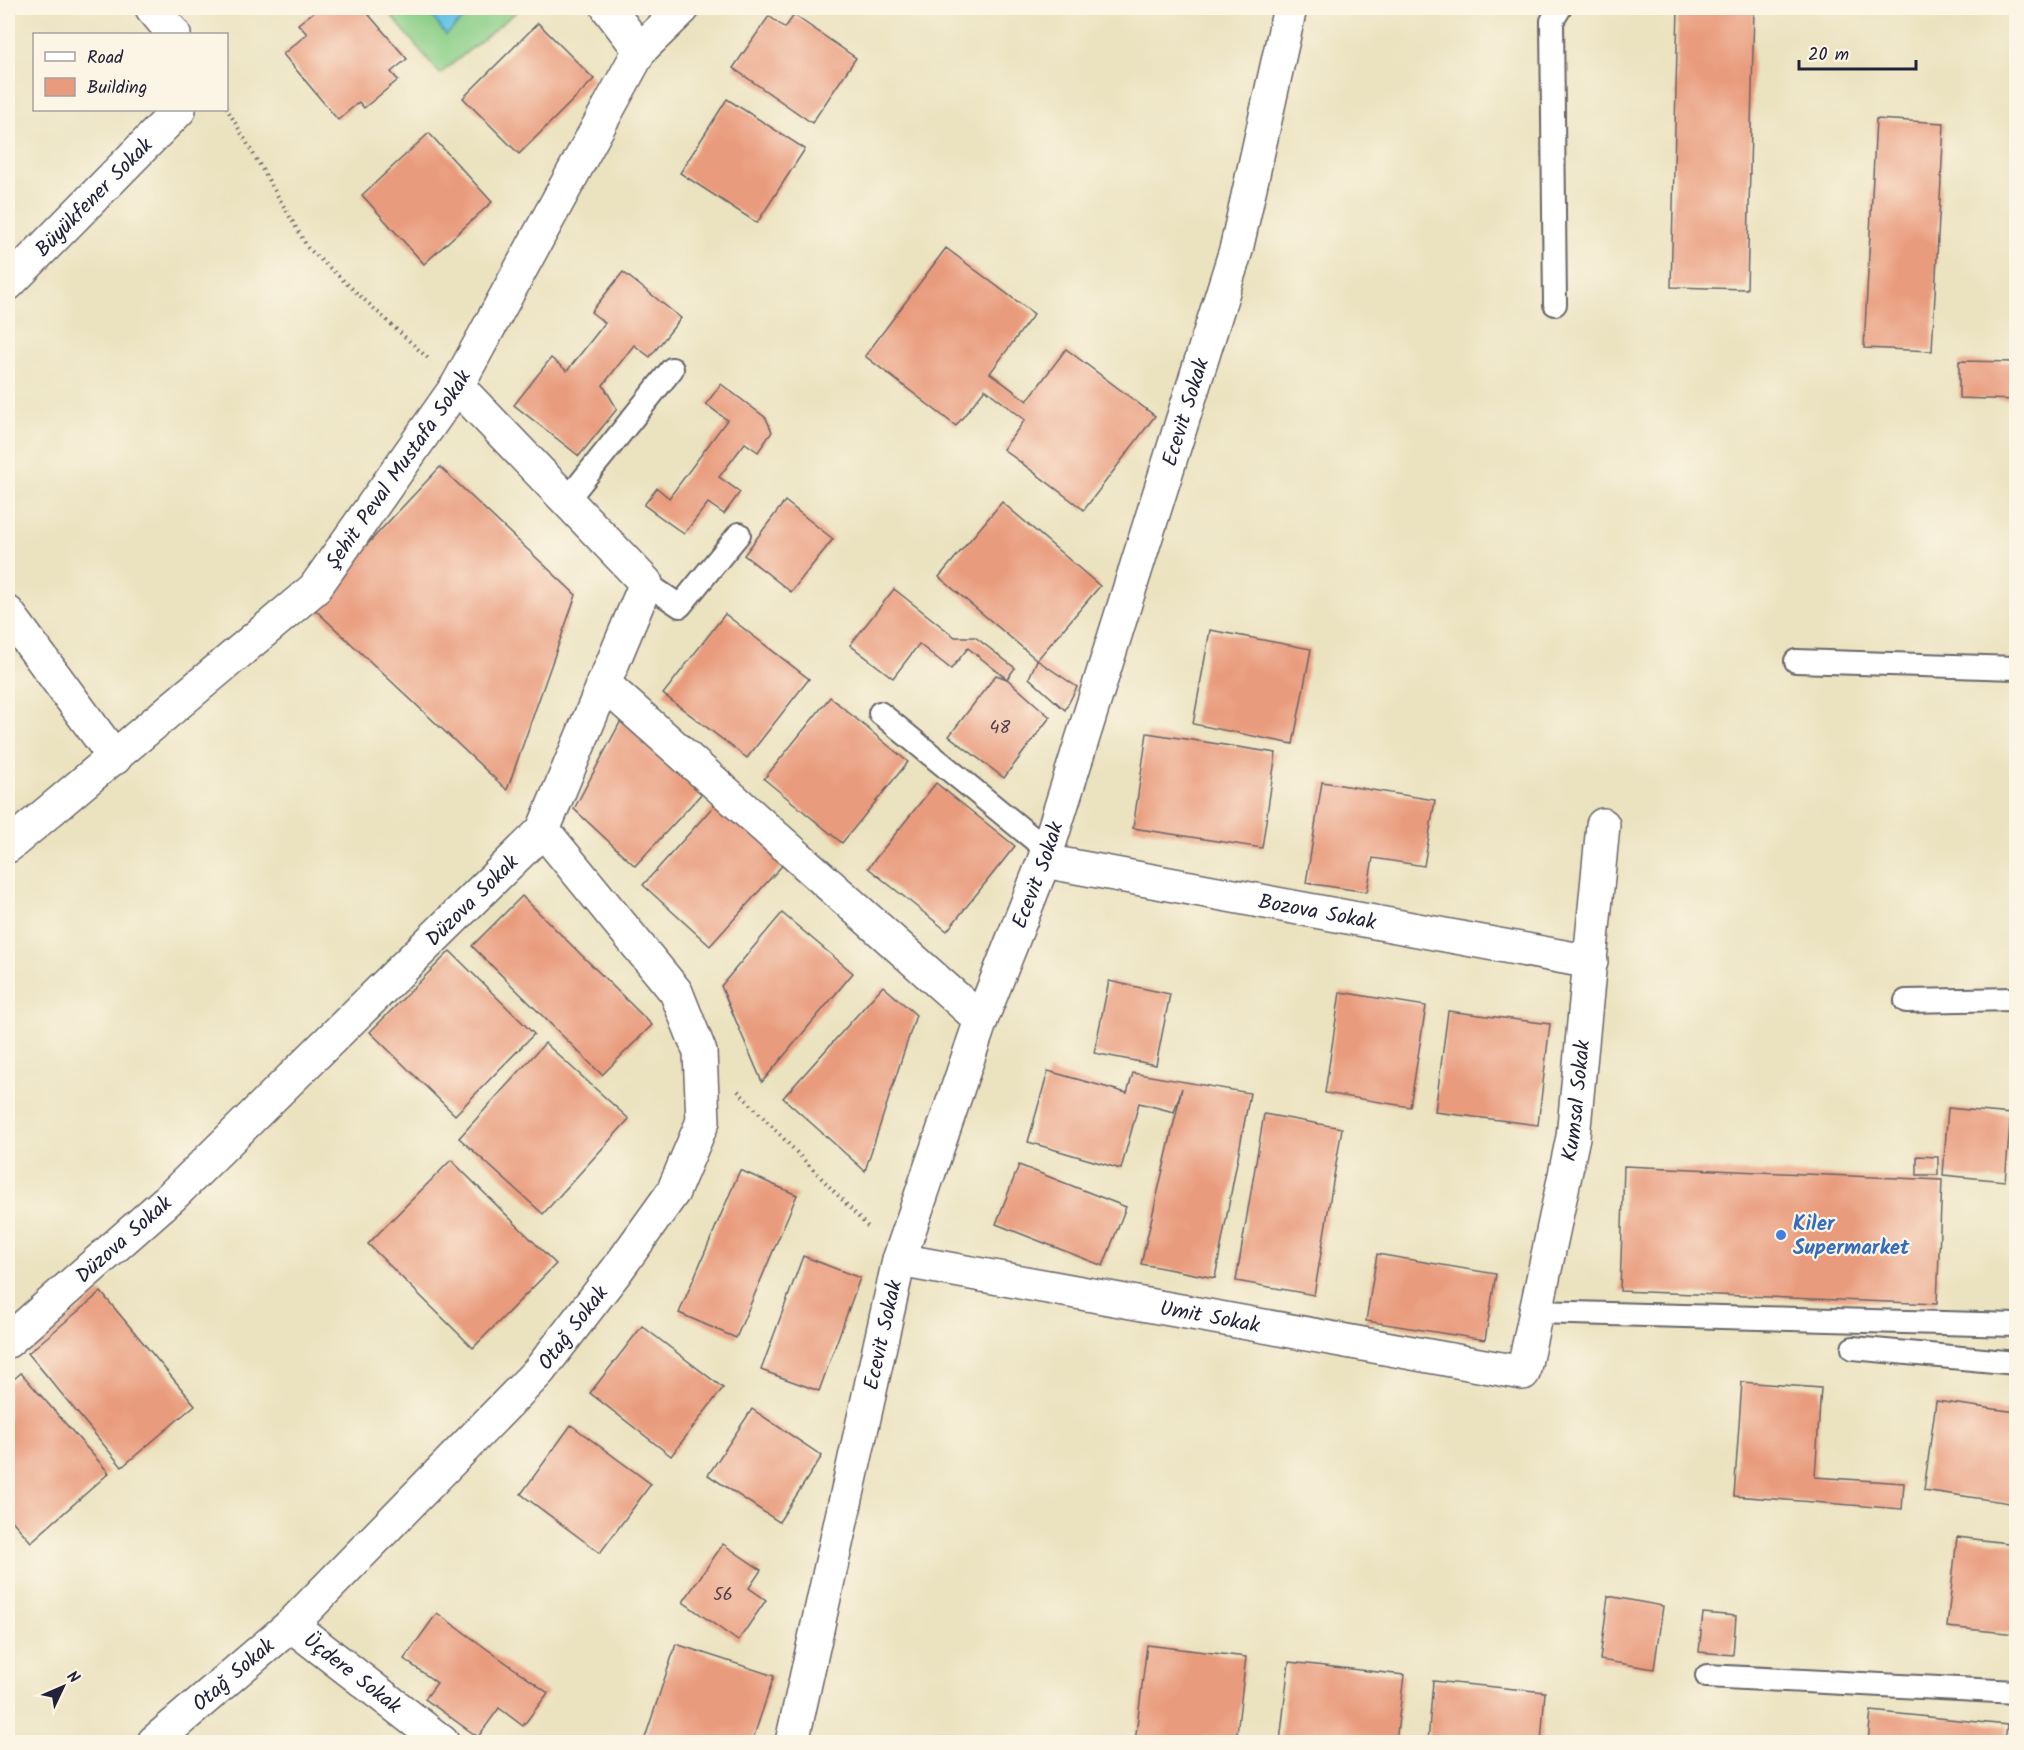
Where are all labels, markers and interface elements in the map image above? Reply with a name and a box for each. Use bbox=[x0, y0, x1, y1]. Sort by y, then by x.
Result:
legend bbox=[33, 33, 228, 111]
scale bar bbox=[1799, 33, 1916, 71]
text: 20 m bbox=[1808, 41, 1849, 70]
text: Road bbox=[87, 44, 124, 73]
text: Building bbox=[87, 74, 147, 103]
street label: Büyükfener Sokak bbox=[28, 130, 161, 266]
street label: Ecevit Sokak bbox=[1154, 354, 1219, 471]
street label: Şehit Peval Mustafa Sokak bbox=[318, 364, 481, 577]
house number: 48 bbox=[990, 714, 1011, 743]
street label: Ecevit Sokak bbox=[1004, 818, 1073, 934]
street label: Düzova Sokak bbox=[419, 847, 527, 955]
street label: Bozova Sokak bbox=[1256, 886, 1379, 940]
street label: Kumsal Sokak bbox=[1553, 1038, 1600, 1165]
street label: Düzova Sokak bbox=[69, 1188, 180, 1292]
place label: Kiler Supermarket bbox=[1793, 1208, 1910, 1265]
marker: Kiler Supermarket bbox=[1774, 1228, 1788, 1242]
street label: Ecevit Sokak bbox=[856, 1277, 912, 1393]
street label: Otağ Sokak bbox=[530, 1279, 617, 1378]
street label: Umit Sokak bbox=[1157, 1293, 1262, 1343]
house number: 56 bbox=[713, 1581, 733, 1610]
street label: Üçdere Sokak bbox=[295, 1625, 408, 1723]
street label: Otağ Sokak bbox=[186, 1631, 283, 1720]
north arrow bbox=[33, 1657, 93, 1717]
text: N bbox=[60, 1665, 85, 1690]

